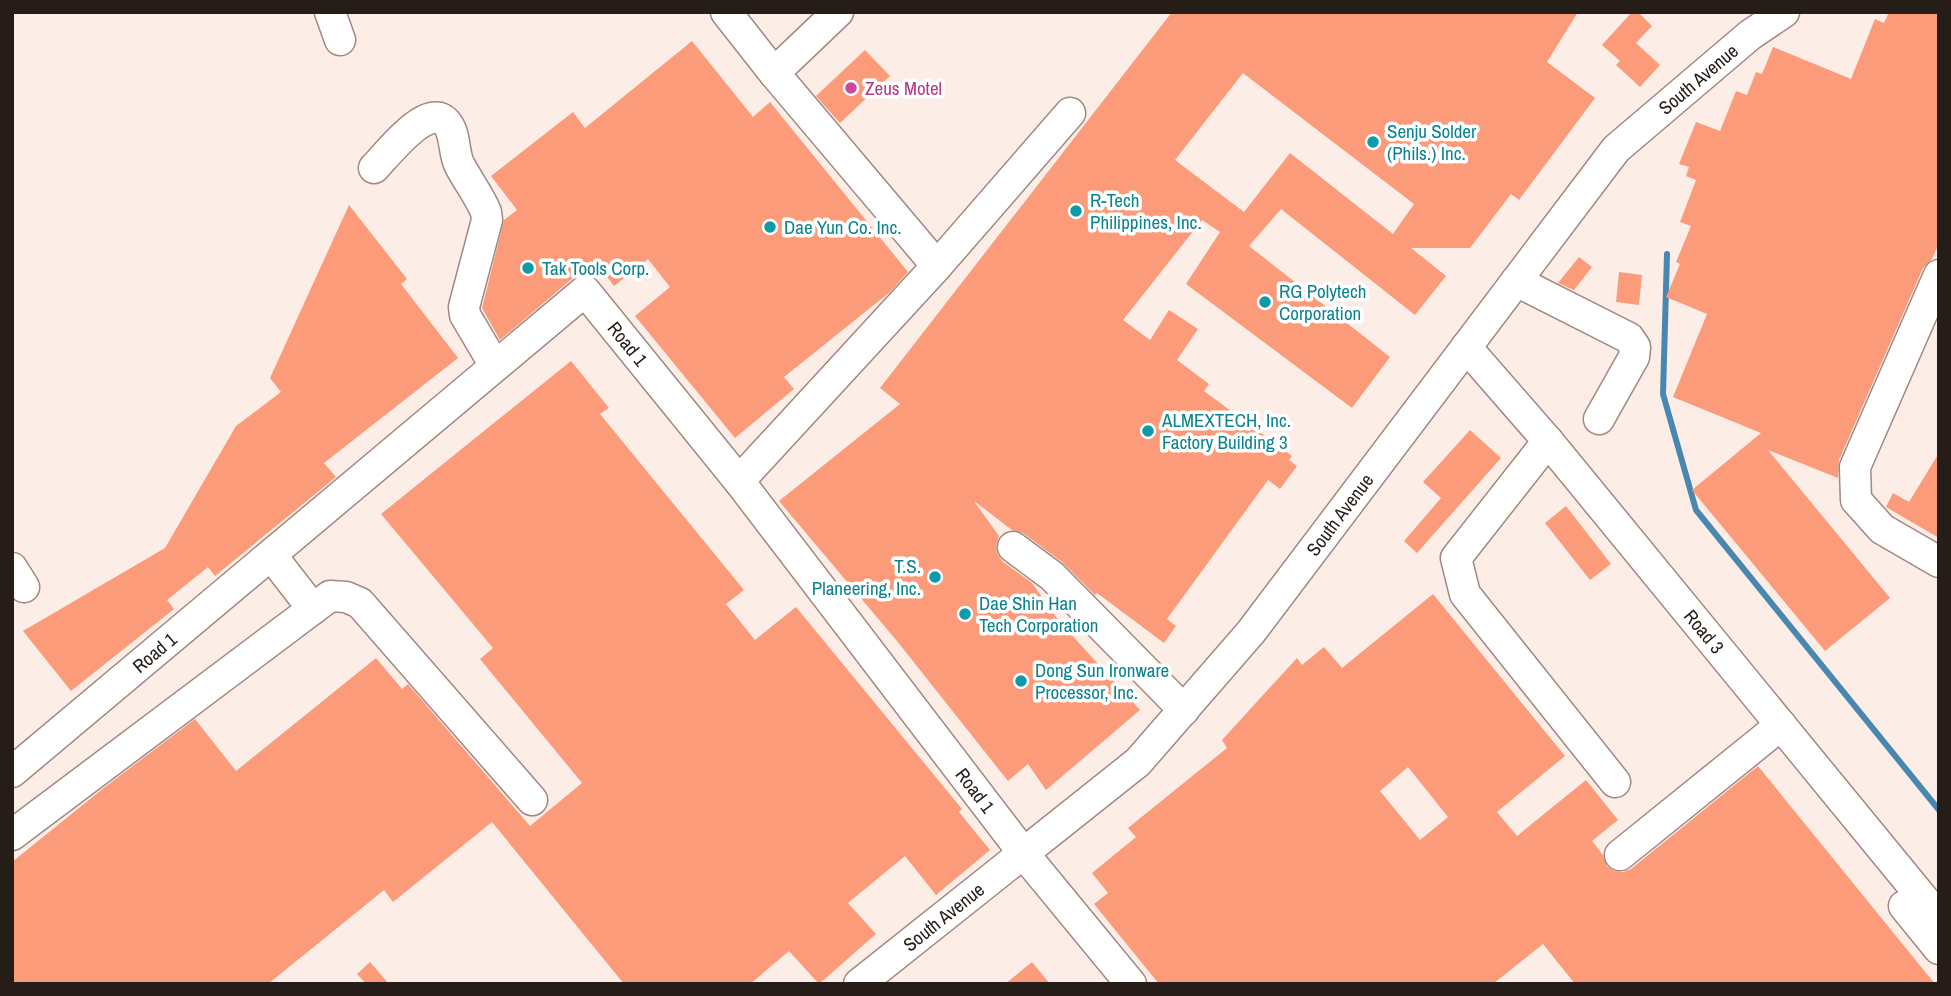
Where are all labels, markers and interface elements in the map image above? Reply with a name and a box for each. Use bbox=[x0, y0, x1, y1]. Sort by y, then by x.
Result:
street label: South Avenue bbox=[1653, 38, 1743, 120]
place label: Zeus Motel bbox=[865, 75, 942, 101]
marker: Zeus Motel bbox=[843, 80, 859, 96]
place label: Senju Solder (Phils.) Inc. bbox=[1387, 118, 1477, 166]
marker: Senju Solder (Phils.) Inc. bbox=[1365, 134, 1381, 150]
place label: R-Tech Philippines, Inc. bbox=[1090, 187, 1202, 235]
marker: R-Tech Philippines, Inc. bbox=[1068, 203, 1084, 219]
place label: Dae Yun Co. Inc. bbox=[784, 214, 902, 240]
marker: Dae Yun Co. Inc. bbox=[762, 219, 778, 235]
place label: Tak Tools Corp. bbox=[542, 255, 649, 281]
marker: Tak Tools Corp. bbox=[520, 260, 536, 276]
place label: RG Polytech Corporation bbox=[1279, 278, 1366, 326]
marker: RG Polytech Corporation bbox=[1257, 294, 1273, 310]
street label: Road 1 bbox=[602, 316, 654, 372]
place label: ALMEXTECH, Inc. Factory Building 3 bbox=[1161, 407, 1291, 455]
marker: ALMEXTECH, Inc. Factory Building 3 bbox=[1140, 423, 1156, 439]
street label: South Avenue bbox=[1300, 468, 1379, 561]
place label: T.S. Planeering, Inc. bbox=[812, 553, 921, 601]
marker: T.S. Planeering, Inc. bbox=[927, 569, 943, 585]
place label: Dae Shin Han Tech Corporation bbox=[979, 590, 1099, 638]
street label: Road 3 bbox=[1678, 604, 1730, 659]
marker: Dae Shin Han Tech Corporation bbox=[957, 606, 973, 622]
street label: Road 1 bbox=[127, 626, 182, 679]
place label: Dong Sun Ironware Processor, Inc. bbox=[1035, 657, 1169, 705]
marker: Dong Sun Ironware Processor, Inc. bbox=[1013, 673, 1029, 689]
street label: Road 1 bbox=[950, 762, 1001, 818]
street label: South Avenue bbox=[898, 876, 990, 957]

